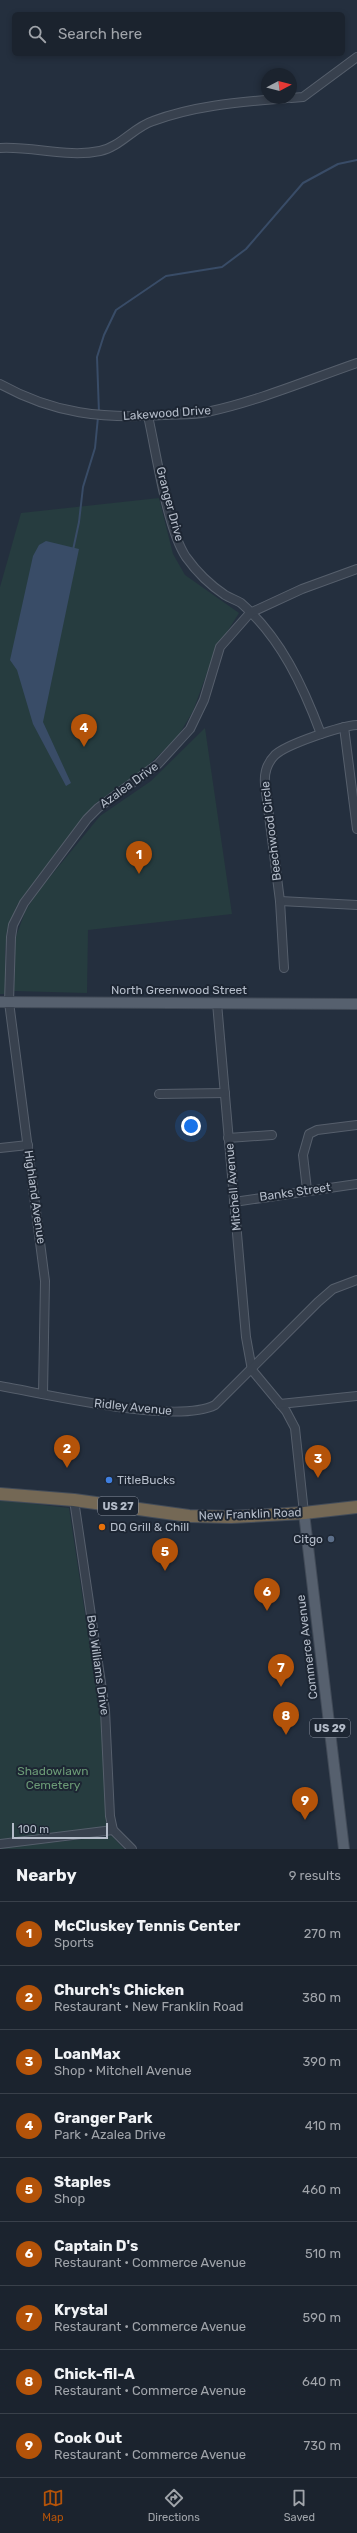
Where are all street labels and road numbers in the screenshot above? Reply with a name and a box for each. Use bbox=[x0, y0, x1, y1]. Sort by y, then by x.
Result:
street label: Lakewood Drive bbox=[123, 403, 212, 423]
street label: Granger Drive bbox=[153, 465, 187, 543]
street label: Azalea Drive bbox=[97, 759, 161, 811]
street label: Beechwood Circle bbox=[258, 780, 284, 882]
street label: North Greenwood Street bbox=[111, 983, 247, 997]
street label: Mitchell Avenue bbox=[222, 1142, 244, 1232]
street label: Highland Avenue bbox=[21, 1149, 49, 1245]
street label: Banks Street bbox=[258, 1180, 332, 1204]
street label: Ridley Avenue bbox=[93, 1396, 173, 1418]
road number: US 27 bbox=[98, 1497, 138, 1515]
street label: New Franklin Road bbox=[198, 1505, 302, 1523]
street label: Commerce Avenue bbox=[294, 1594, 320, 1700]
street label: Bob Williams Drive bbox=[84, 1614, 112, 1716]
road number: US 29 bbox=[310, 1719, 350, 1737]

